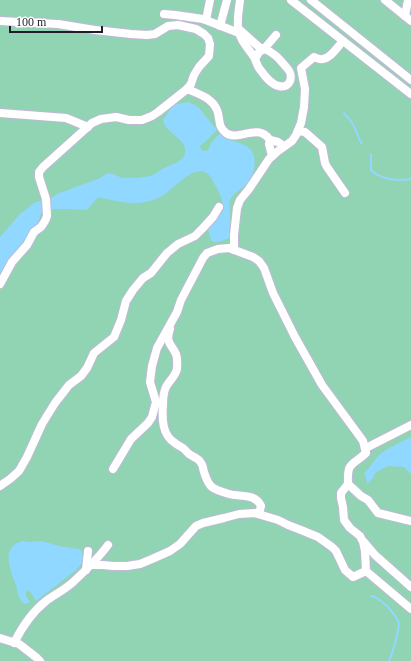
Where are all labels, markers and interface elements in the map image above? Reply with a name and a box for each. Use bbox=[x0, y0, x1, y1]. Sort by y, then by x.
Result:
scale bar bbox=[10, 8, 102, 34]
text: 100 m bbox=[16, 15, 47, 29]

